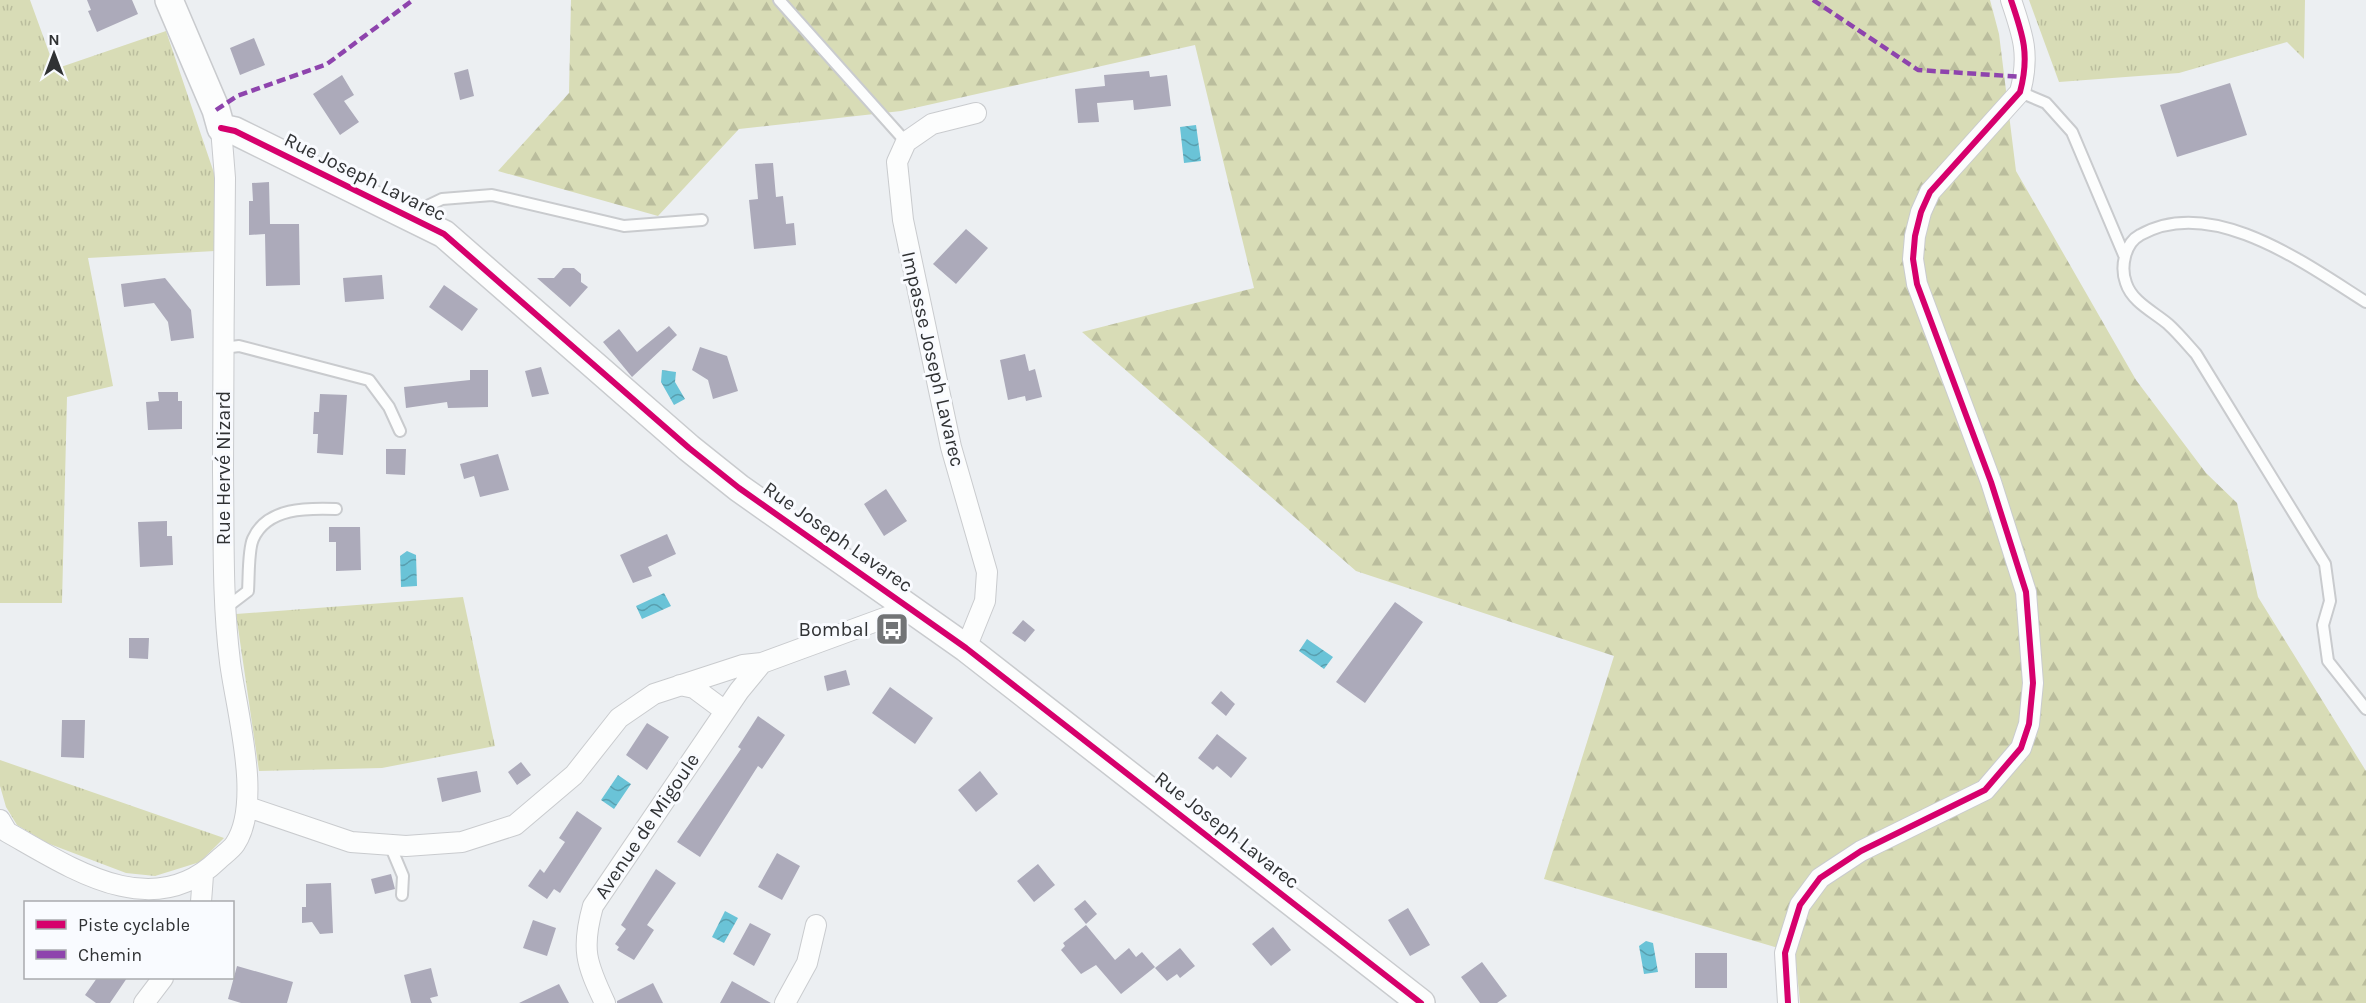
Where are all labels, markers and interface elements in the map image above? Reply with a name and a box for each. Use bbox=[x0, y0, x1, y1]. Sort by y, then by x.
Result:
north arrow bbox=[24, 24, 84, 84]
text: N bbox=[48, 30, 60, 49]
street label: Rue Joseph Lavarec bbox=[280, 128, 450, 226]
street label: Impasse Joseph Lavarec bbox=[897, 249, 969, 469]
street label: Rue Hervé Nizard bbox=[212, 391, 235, 545]
street label: Rue Joseph Lavarec bbox=[759, 477, 917, 597]
bus stop icon: Bombal bbox=[874, 611, 910, 647]
place label: Bombal bbox=[798, 618, 869, 641]
street label: Avenue de Migoule bbox=[590, 749, 704, 903]
street label: Rue Joseph Lavarec bbox=[1150, 766, 1304, 894]
legend bbox=[24, 901, 234, 979]
text: Piste cyclable bbox=[78, 914, 190, 936]
text: Chemin bbox=[78, 944, 142, 966]

